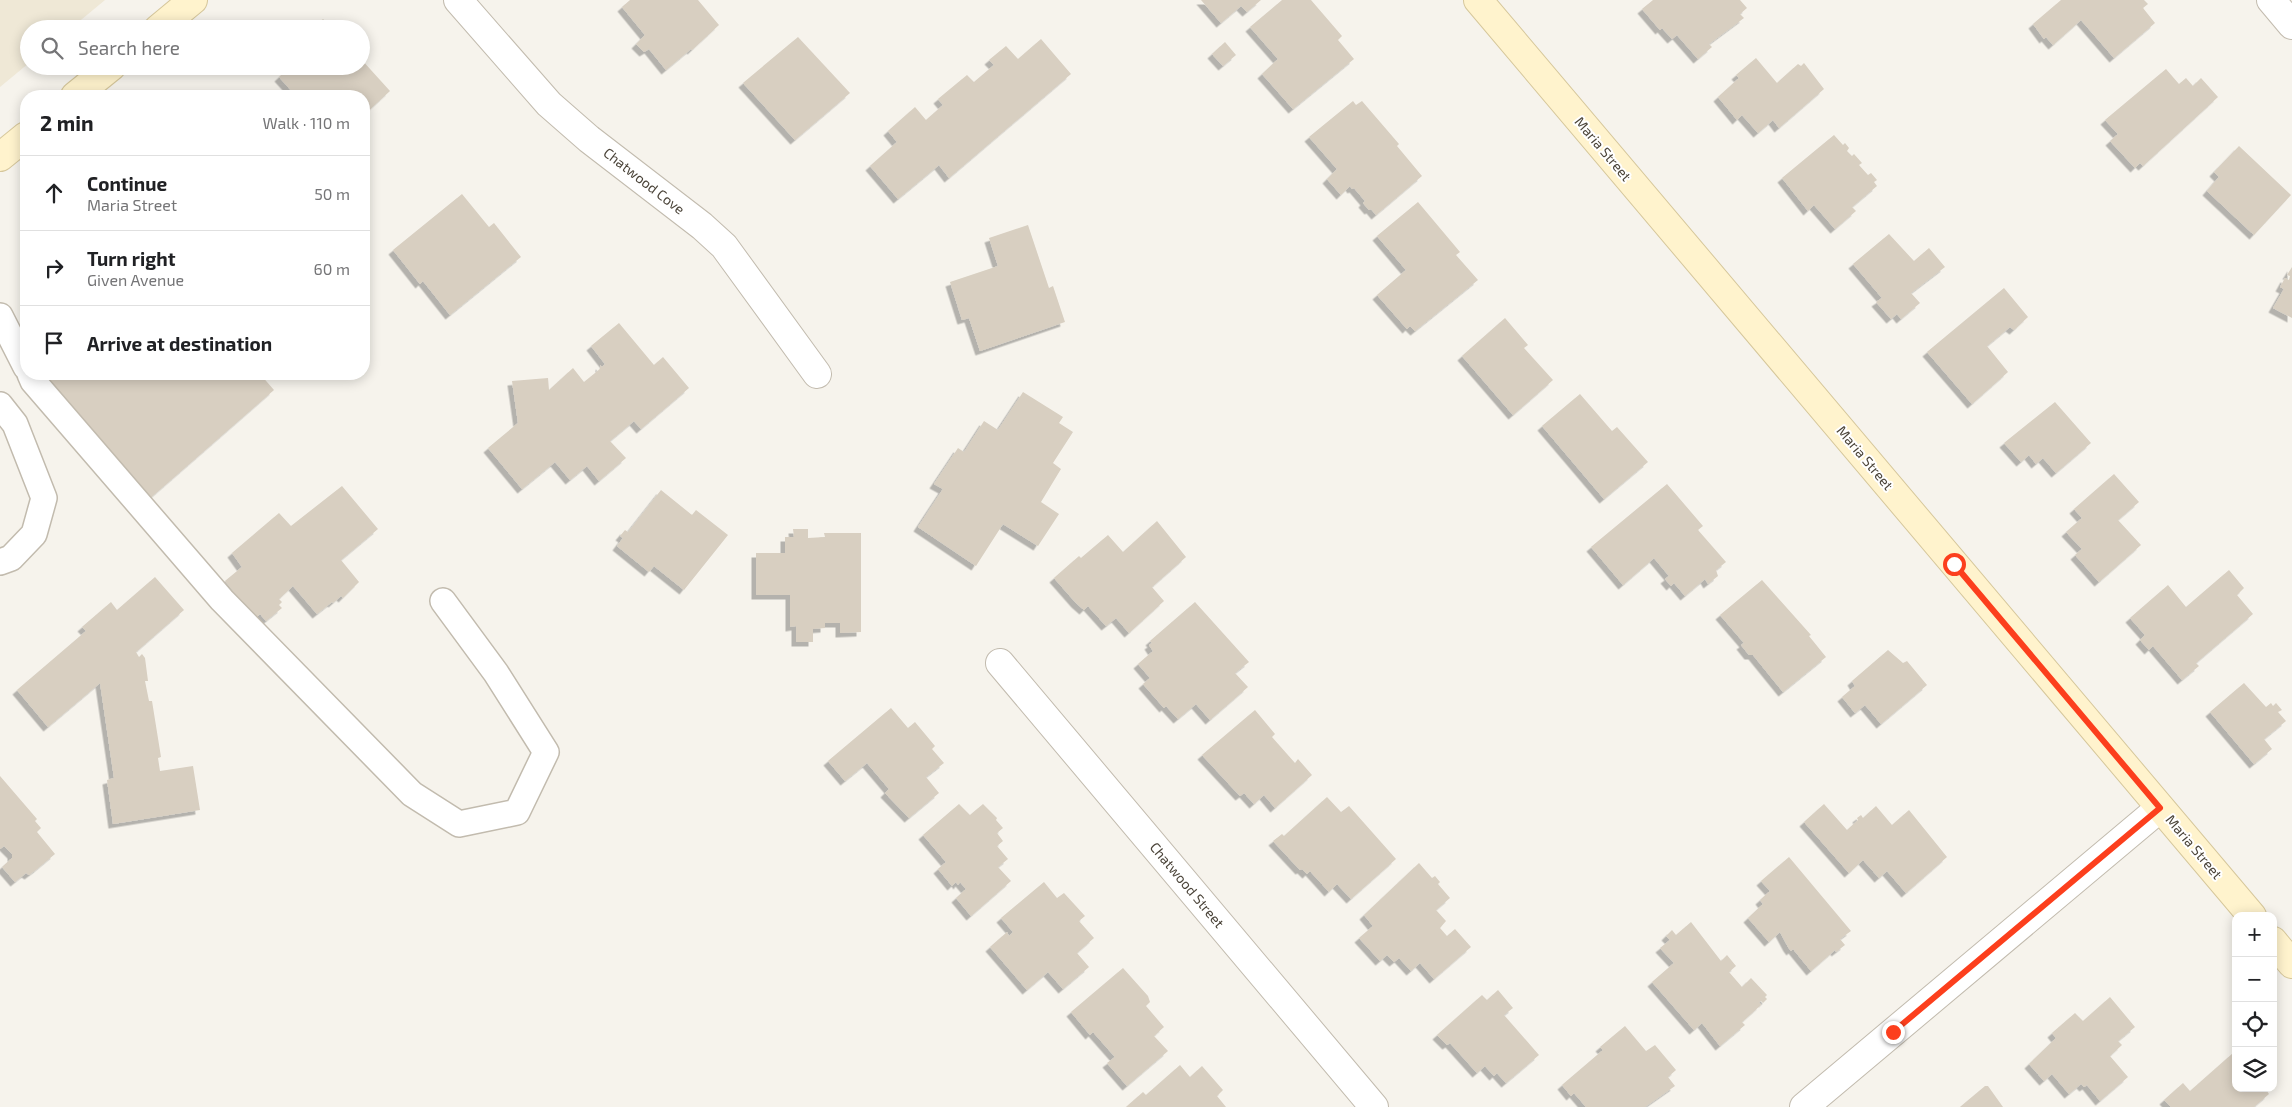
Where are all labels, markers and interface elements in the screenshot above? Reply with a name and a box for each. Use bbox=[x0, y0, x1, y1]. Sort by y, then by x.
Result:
search box bbox=[20, 20, 370, 75]
icon: search bbox=[38, 34, 66, 62]
text: Search here bbox=[78, 36, 180, 59]
text: 2 min bbox=[40, 110, 94, 135]
text: Walk · 110 m bbox=[263, 113, 350, 132]
street label: Maria Street bbox=[1572, 113, 1635, 184]
street label: Chatwood Cove bbox=[600, 144, 688, 218]
text: Continue bbox=[87, 172, 167, 195]
icon: ahead bbox=[40, 179, 68, 207]
text: 50 m bbox=[314, 184, 350, 203]
text: Maria Street bbox=[87, 195, 177, 214]
text: Turn right bbox=[87, 247, 175, 270]
icon: right bbox=[40, 254, 68, 282]
text: 60 m bbox=[314, 259, 350, 278]
text: Given Avenue bbox=[87, 270, 184, 289]
icon: arrive bbox=[40, 329, 68, 357]
text: Arrive at destination bbox=[87, 332, 272, 355]
street label: Maria Street bbox=[1834, 422, 1897, 493]
route start bbox=[1943, 553, 1966, 576]
street label: Maria Street bbox=[2163, 811, 2226, 882]
street label: Chatwood Street bbox=[1147, 838, 1228, 931]
map controls bbox=[2232, 912, 2277, 1092]
button: + bbox=[2232, 912, 2277, 957]
button: − bbox=[2232, 957, 2277, 1002]
button: locate bbox=[2232, 1002, 2277, 1047]
route end bbox=[1882, 1021, 1905, 1044]
button: layers bbox=[2232, 1047, 2277, 1092]

